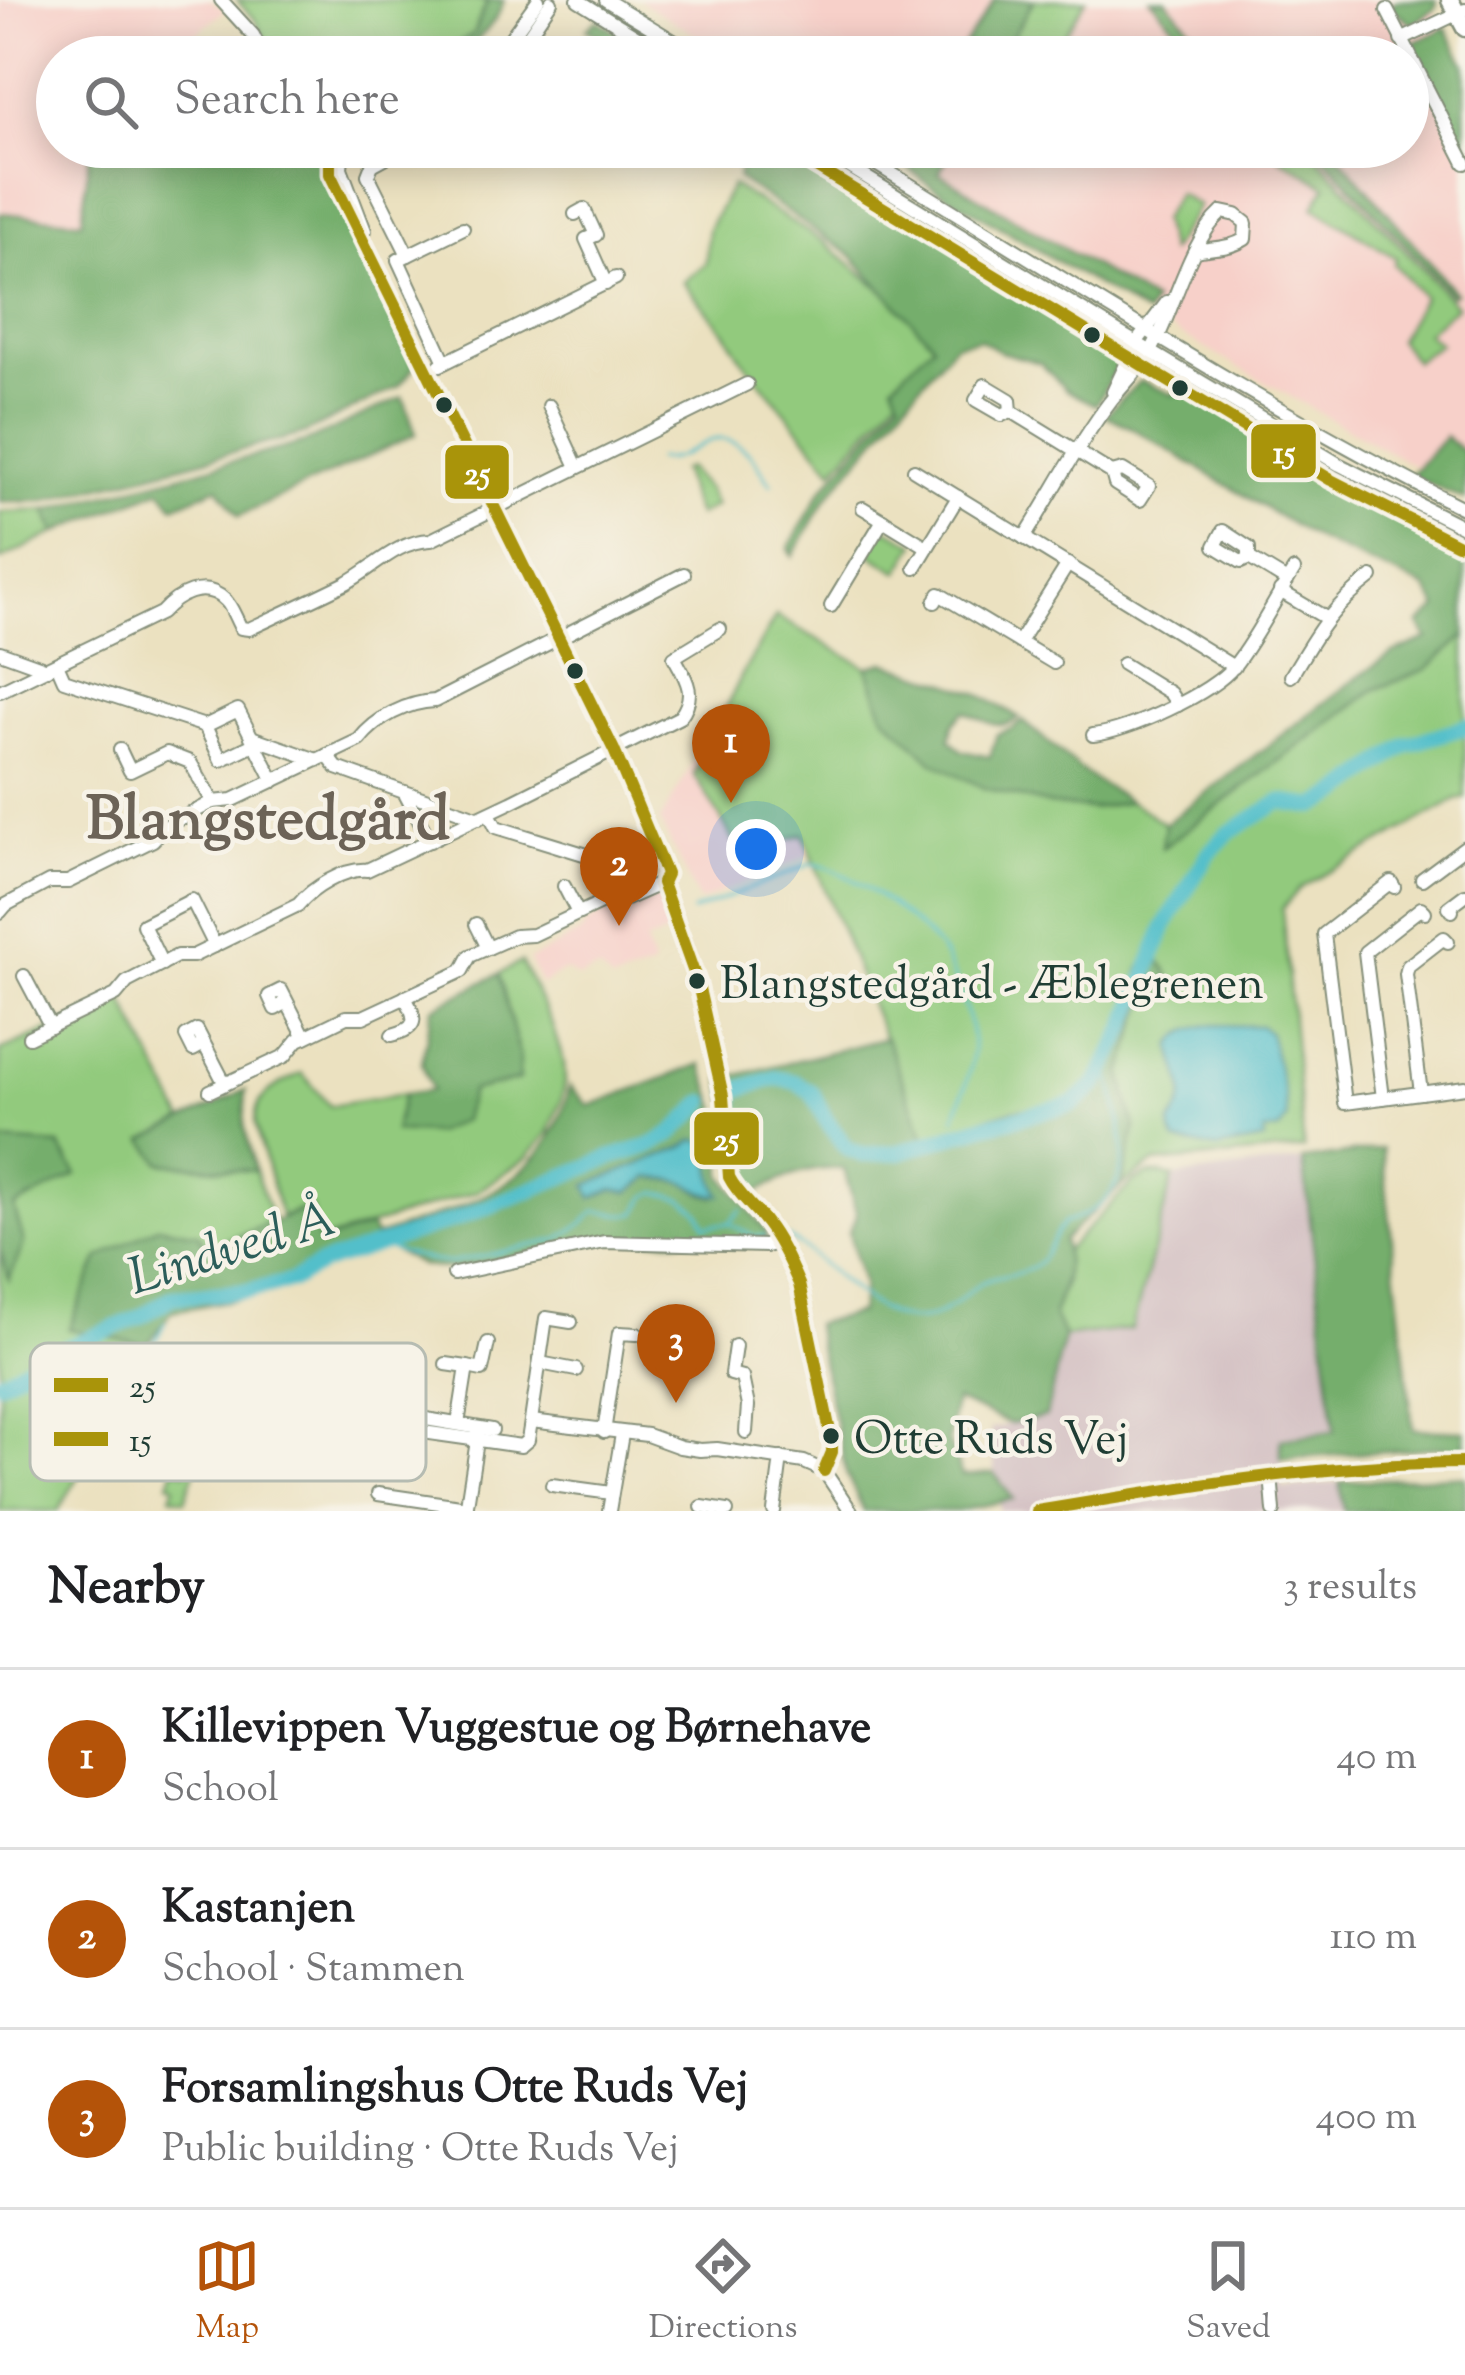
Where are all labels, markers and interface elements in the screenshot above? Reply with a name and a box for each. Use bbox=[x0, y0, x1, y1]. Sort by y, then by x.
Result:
search box bbox=[36, 36, 1429, 168]
icon: search bbox=[78, 69, 144, 135]
text: Search here bbox=[174, 70, 400, 135]
unlabelled marker bbox=[1081, 324, 1103, 346]
unlabelled marker bbox=[1169, 377, 1191, 399]
unlabelled marker bbox=[433, 394, 455, 416]
line badge: 15 bbox=[1249, 422, 1318, 480]
text: 15 bbox=[1273, 431, 1296, 479]
line badge: 25 bbox=[443, 443, 511, 501]
text: 25 bbox=[464, 452, 491, 500]
unlabelled marker bbox=[564, 660, 586, 682]
pin: 1 bbox=[692, 704, 770, 803]
district label: Blangstedgård bbox=[86, 780, 450, 867]
your location bbox=[726, 819, 786, 879]
pin: 2 bbox=[580, 827, 658, 926]
place label: Blangstedgård - Æblegrenen bbox=[720, 955, 1264, 1020]
marker: Blangstedgård - Æblegrenen bbox=[686, 970, 708, 992]
line badge: 25 bbox=[692, 1110, 761, 1167]
text: 25 bbox=[713, 1118, 740, 1166]
water label: Lindved Å bbox=[120, 1185, 344, 1317]
pin: 3 bbox=[637, 1304, 715, 1403]
legend bbox=[30, 1343, 426, 1481]
text: 25 bbox=[129, 1365, 156, 1413]
place label: Otte Ruds Vej bbox=[854, 1410, 1128, 1475]
text: 15 bbox=[129, 1419, 152, 1467]
marker: Otte Ruds Vej bbox=[820, 1425, 842, 1447]
text: Nearby bbox=[48, 1553, 205, 1626]
text: 3 results bbox=[1283, 1561, 1417, 1617]
text: Killevippen Vuggestue og Børnehave bbox=[162, 1698, 871, 1763]
text: 1 bbox=[80, 1731, 94, 1787]
text: 40 m bbox=[1337, 1731, 1417, 1787]
text: School bbox=[162, 1763, 279, 1819]
text: Kastanjen bbox=[162, 1878, 355, 1943]
text: 2 bbox=[78, 1911, 96, 1967]
text: 110 m bbox=[1330, 1911, 1417, 1967]
text: School · Stammen bbox=[162, 1943, 465, 1999]
text: Forsamlingshus Otte Ruds Vej bbox=[162, 2058, 748, 2123]
text: 3 bbox=[79, 2091, 95, 2147]
text: 400 m bbox=[1316, 2091, 1417, 2147]
text: Public building · Otte Ruds Vej bbox=[162, 2123, 679, 2179]
tab: Map bbox=[194, 2233, 260, 2353]
tab: Directions bbox=[649, 2233, 798, 2353]
tab: Saved bbox=[1186, 2233, 1271, 2353]

